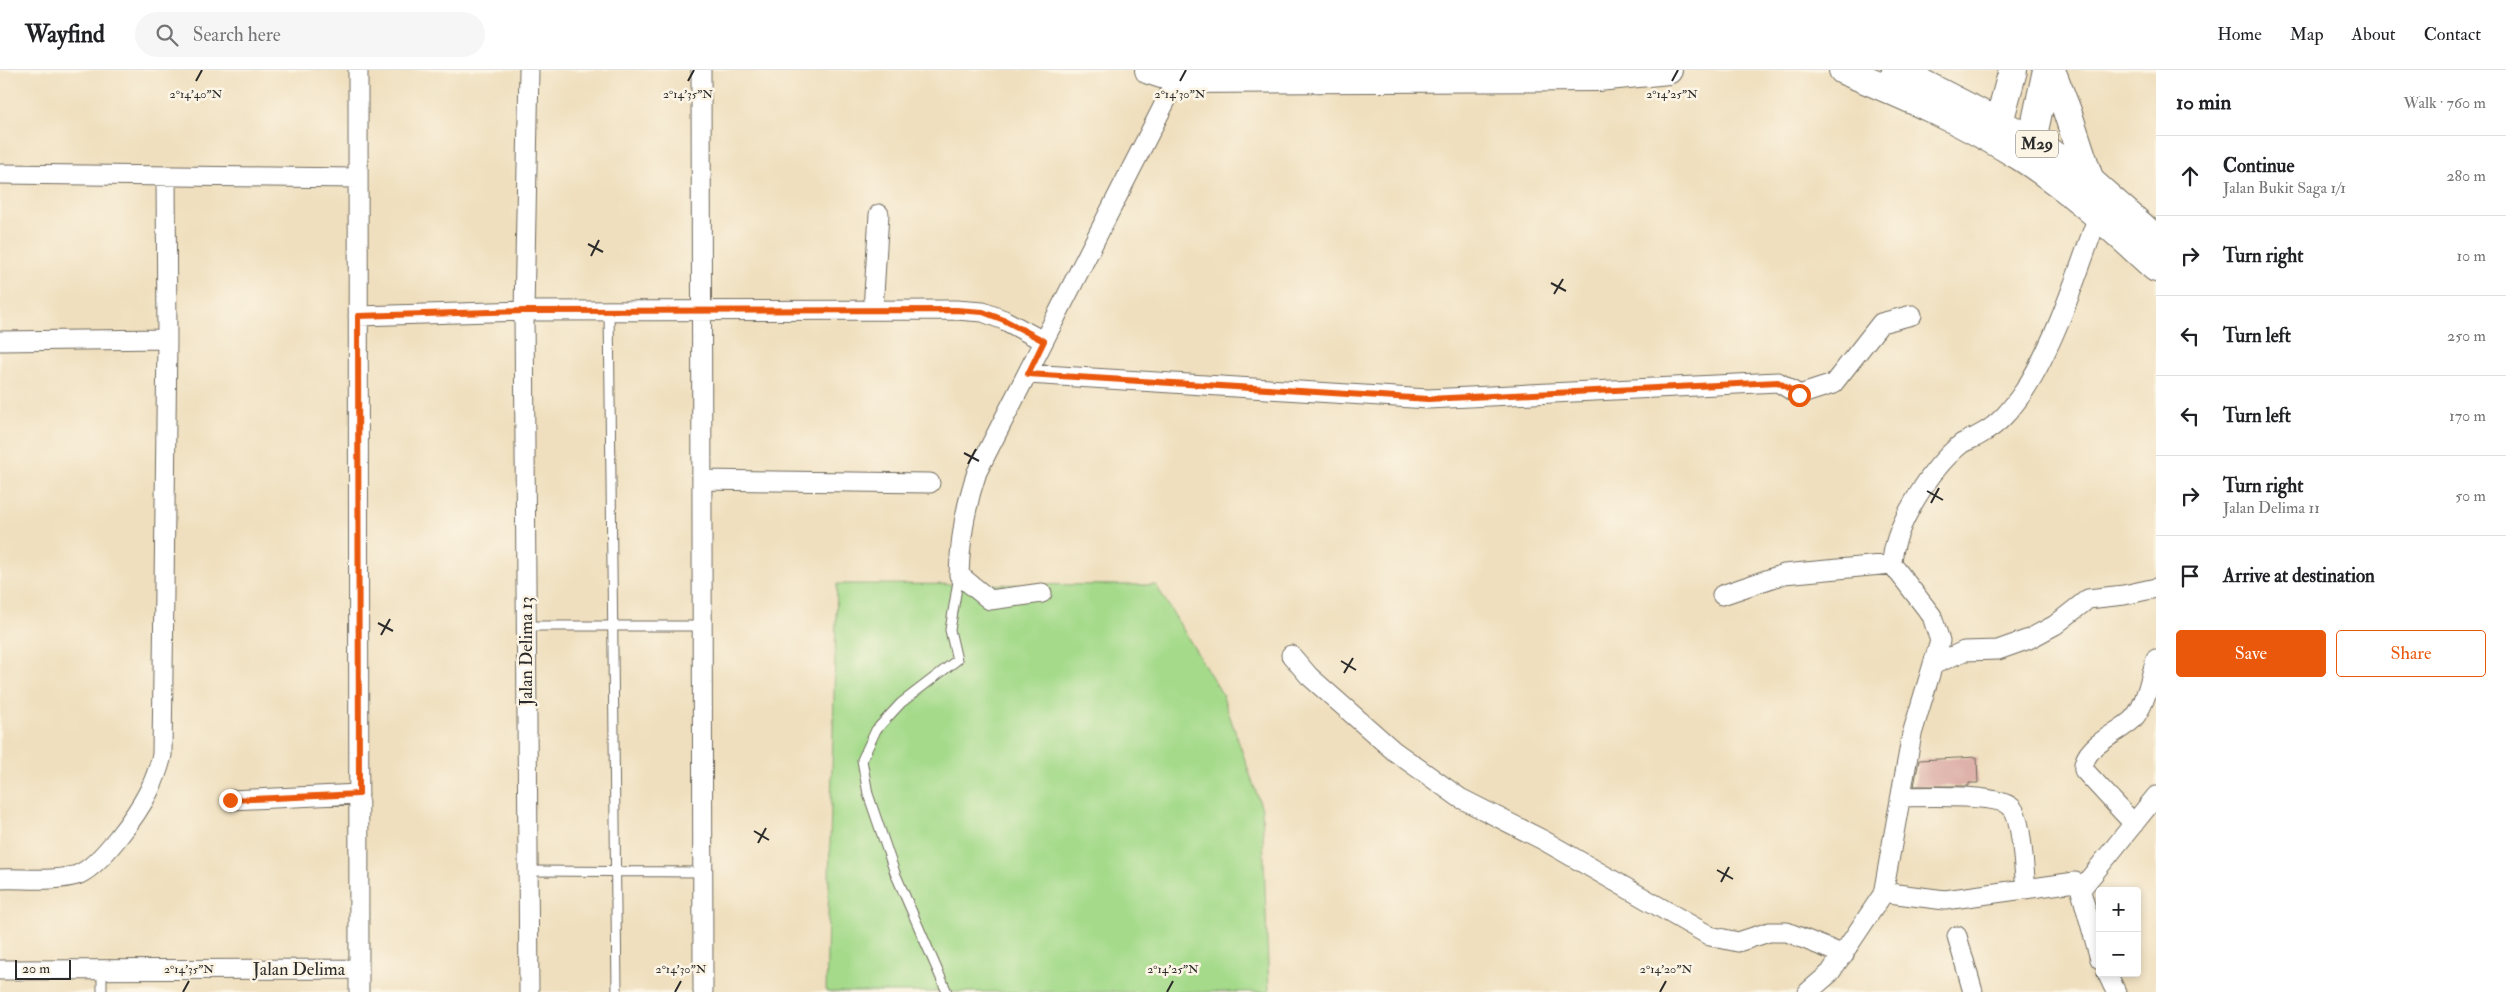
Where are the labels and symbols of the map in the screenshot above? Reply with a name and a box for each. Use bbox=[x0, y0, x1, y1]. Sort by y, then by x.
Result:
text: 2°14'40"N bbox=[170, 87, 223, 102]
text: 2°14'35"N bbox=[663, 87, 713, 102]
text: 2°14'30"N bbox=[1155, 87, 1206, 102]
text: 2°14'25"N bbox=[1646, 87, 1698, 102]
road number: M29 bbox=[2016, 131, 2058, 158]
route start bbox=[1788, 384, 1811, 407]
street label: Jalan Delima 13 bbox=[515, 596, 538, 707]
route end bbox=[219, 789, 242, 812]
scale bar bbox=[15, 957, 71, 980]
street label: Jalan Delima bbox=[252, 958, 346, 981]
text: 2°14'35"N bbox=[164, 962, 214, 977]
text: 2°14'30"N bbox=[656, 962, 707, 977]
text: 2°14'25"N bbox=[1147, 962, 1199, 977]
text: 2°14'20"N bbox=[1640, 962, 1692, 977]

